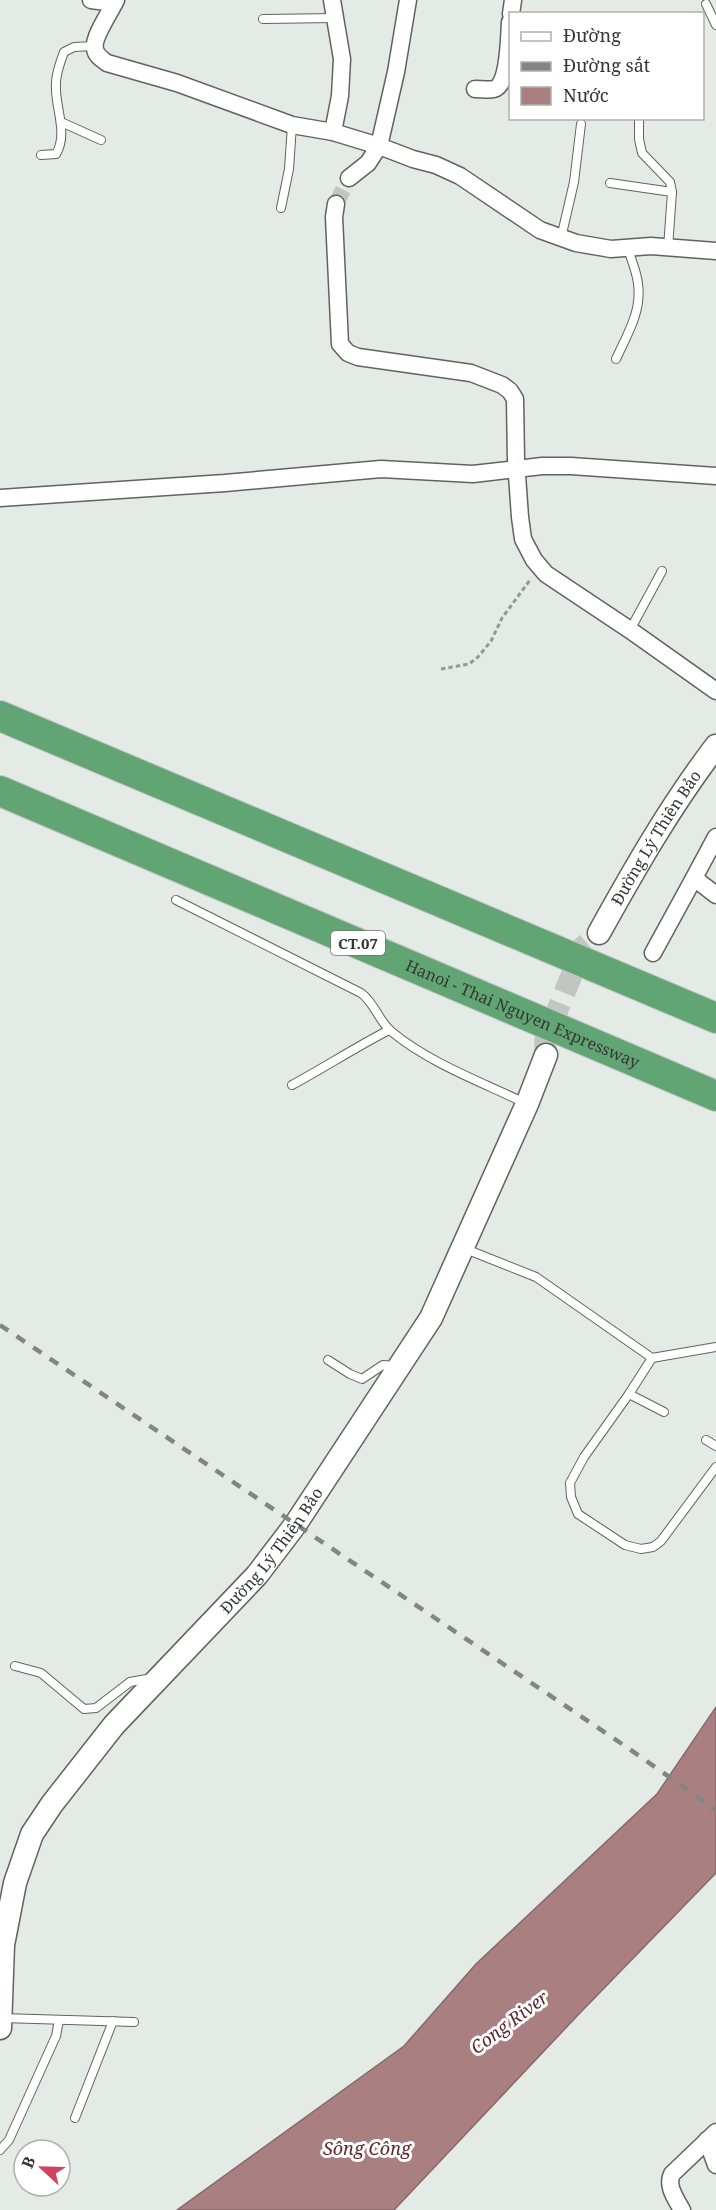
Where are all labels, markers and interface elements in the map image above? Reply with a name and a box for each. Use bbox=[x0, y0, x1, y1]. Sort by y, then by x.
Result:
legend bbox=[509, 12, 704, 120]
text: Đường bbox=[563, 23, 621, 47]
text: Đường sắt bbox=[563, 53, 650, 77]
text: Nước bbox=[563, 83, 609, 107]
street label: Đường Lý Thiên Bảo bbox=[606, 766, 706, 909]
road number: CT.07 bbox=[331, 931, 385, 955]
street label: Hanoi - Thai Nguyen Expressway bbox=[402, 954, 644, 1074]
street label: Đường Lý Thiên Bảo bbox=[215, 1483, 328, 1618]
water label: Cong River bbox=[465, 1985, 553, 2059]
water label: Sông Công bbox=[323, 2136, 412, 2160]
north arrow bbox=[12, 2138, 72, 2198]
text: B bbox=[16, 2153, 40, 2171]

